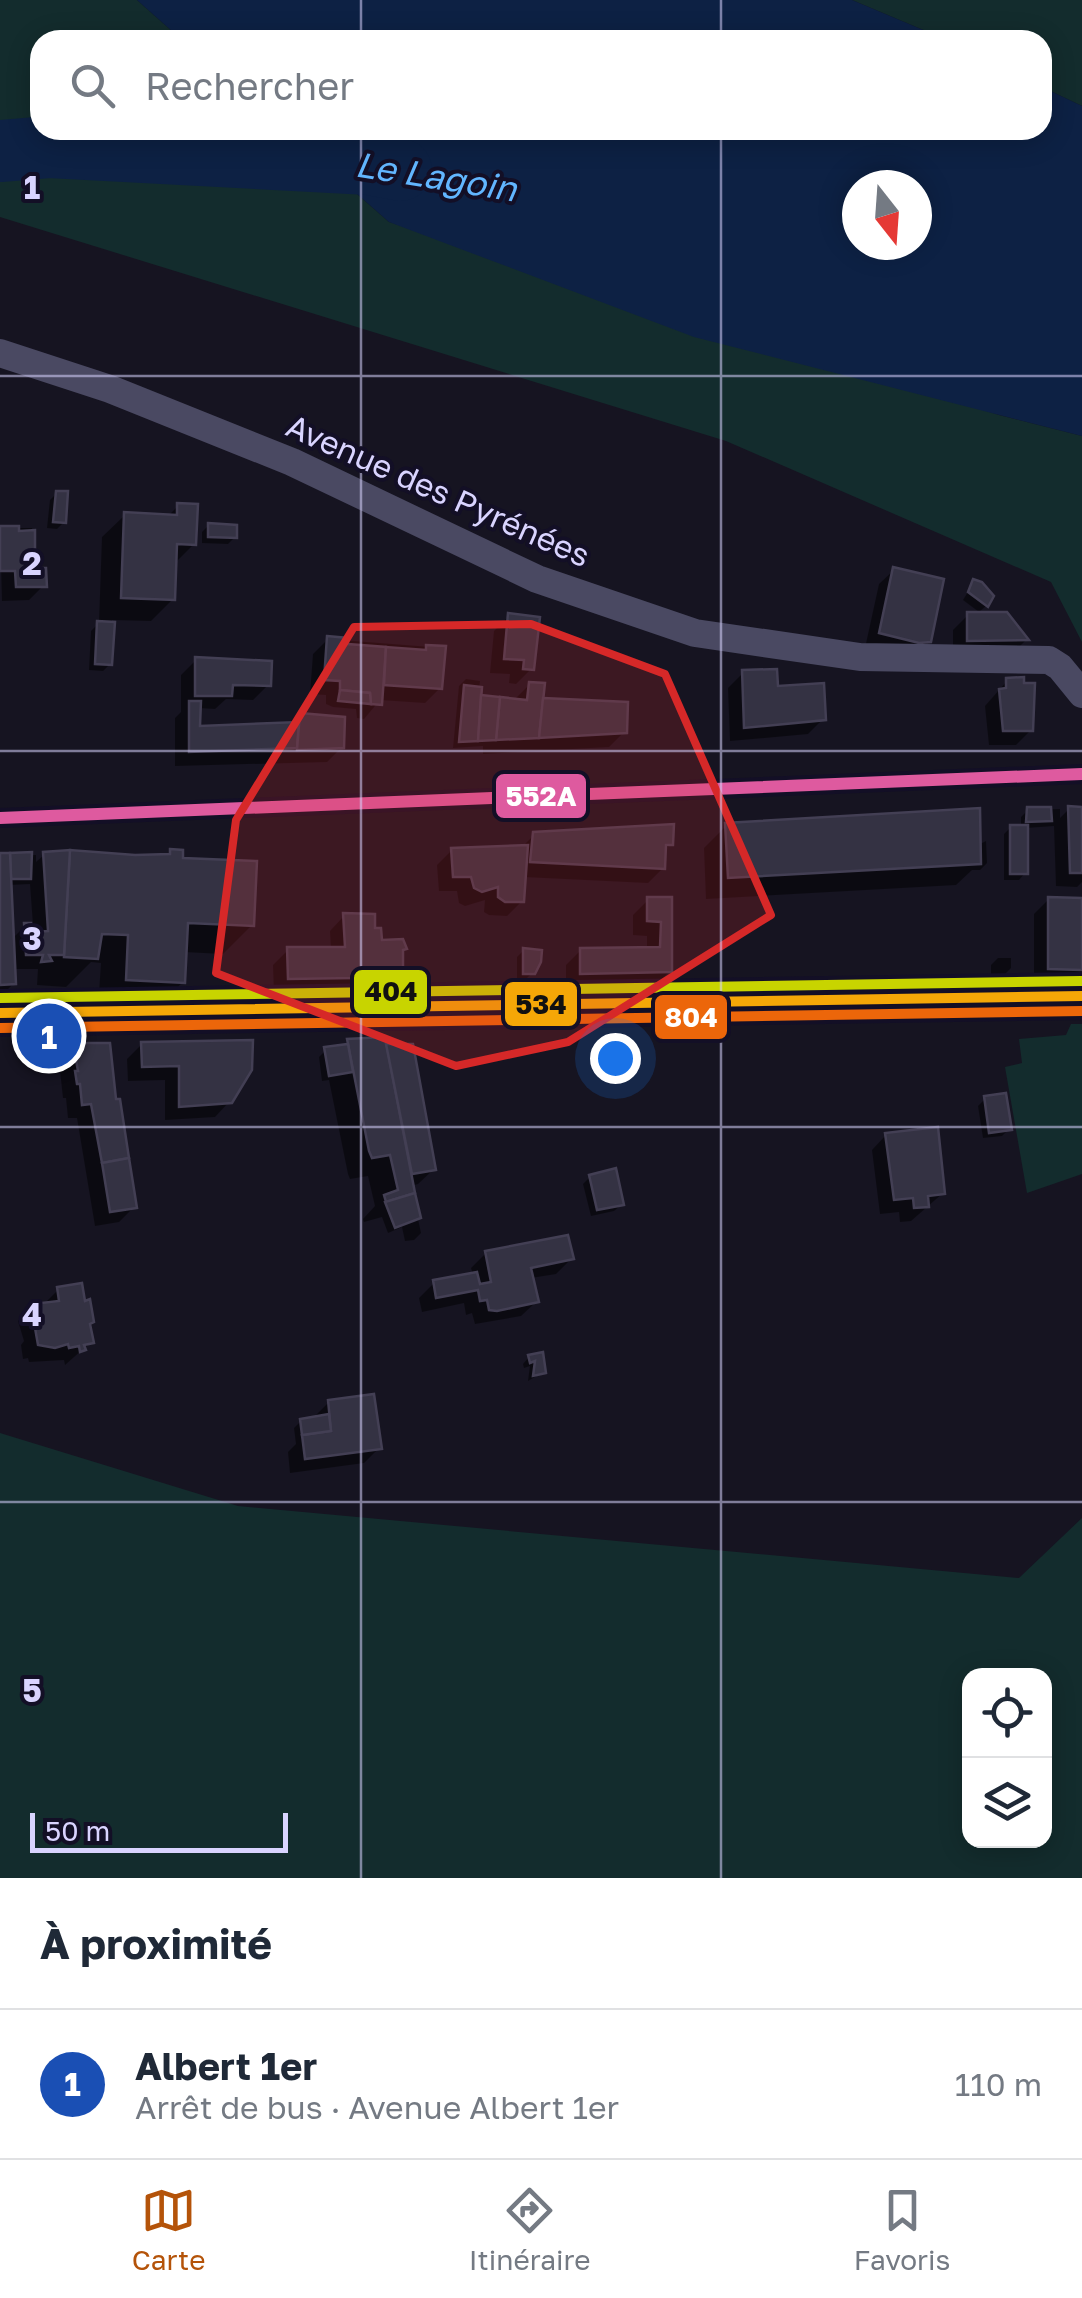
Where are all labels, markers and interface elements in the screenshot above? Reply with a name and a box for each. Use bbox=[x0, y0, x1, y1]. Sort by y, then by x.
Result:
search box bbox=[30, 30, 1052, 140]
icon: search bbox=[65, 58, 120, 113]
text: Rechercher bbox=[145, 63, 354, 108]
water label: Le Lagoin bbox=[353, 143, 521, 210]
text: 1 bbox=[24, 168, 40, 206]
north arrow bbox=[842, 170, 932, 260]
street label: Avenue des Pyrénées bbox=[281, 406, 596, 574]
text: 2 bbox=[22, 544, 42, 582]
line badge: 552A bbox=[494, 772, 588, 820]
text: 552A bbox=[505, 779, 577, 812]
text: 3 bbox=[22, 919, 42, 957]
line badge: 404 bbox=[352, 968, 429, 1016]
text: 404 bbox=[364, 974, 418, 1007]
line badge: 534 bbox=[503, 980, 579, 1028]
text: 534 bbox=[515, 987, 567, 1020]
line badge: 804 bbox=[653, 993, 729, 1041]
pin: 1 bbox=[17, 998, 82, 1074]
text: 804 bbox=[664, 1000, 718, 1033]
your location bbox=[590, 1033, 641, 1084]
text: 4 bbox=[22, 1295, 42, 1333]
map controls bbox=[962, 1668, 1052, 1848]
button: locate bbox=[962, 1668, 1052, 1758]
text: 5 bbox=[22, 1671, 42, 1709]
button: layers bbox=[962, 1758, 1052, 1848]
scale bar bbox=[30, 1808, 288, 1852]
text: 50 m bbox=[45, 1814, 110, 1847]
text: À proximité bbox=[40, 1918, 272, 1968]
text: Albert 1er bbox=[135, 2043, 317, 2088]
text: 1 bbox=[64, 2065, 81, 2103]
text: 110 m bbox=[955, 2065, 1042, 2103]
text: Arrêt de bus · Avenue Albert 1er bbox=[135, 2088, 619, 2126]
tab: Carte bbox=[132, 2183, 205, 2276]
tab: Itinéraire bbox=[469, 2183, 591, 2276]
tab: Favoris bbox=[854, 2183, 950, 2276]

